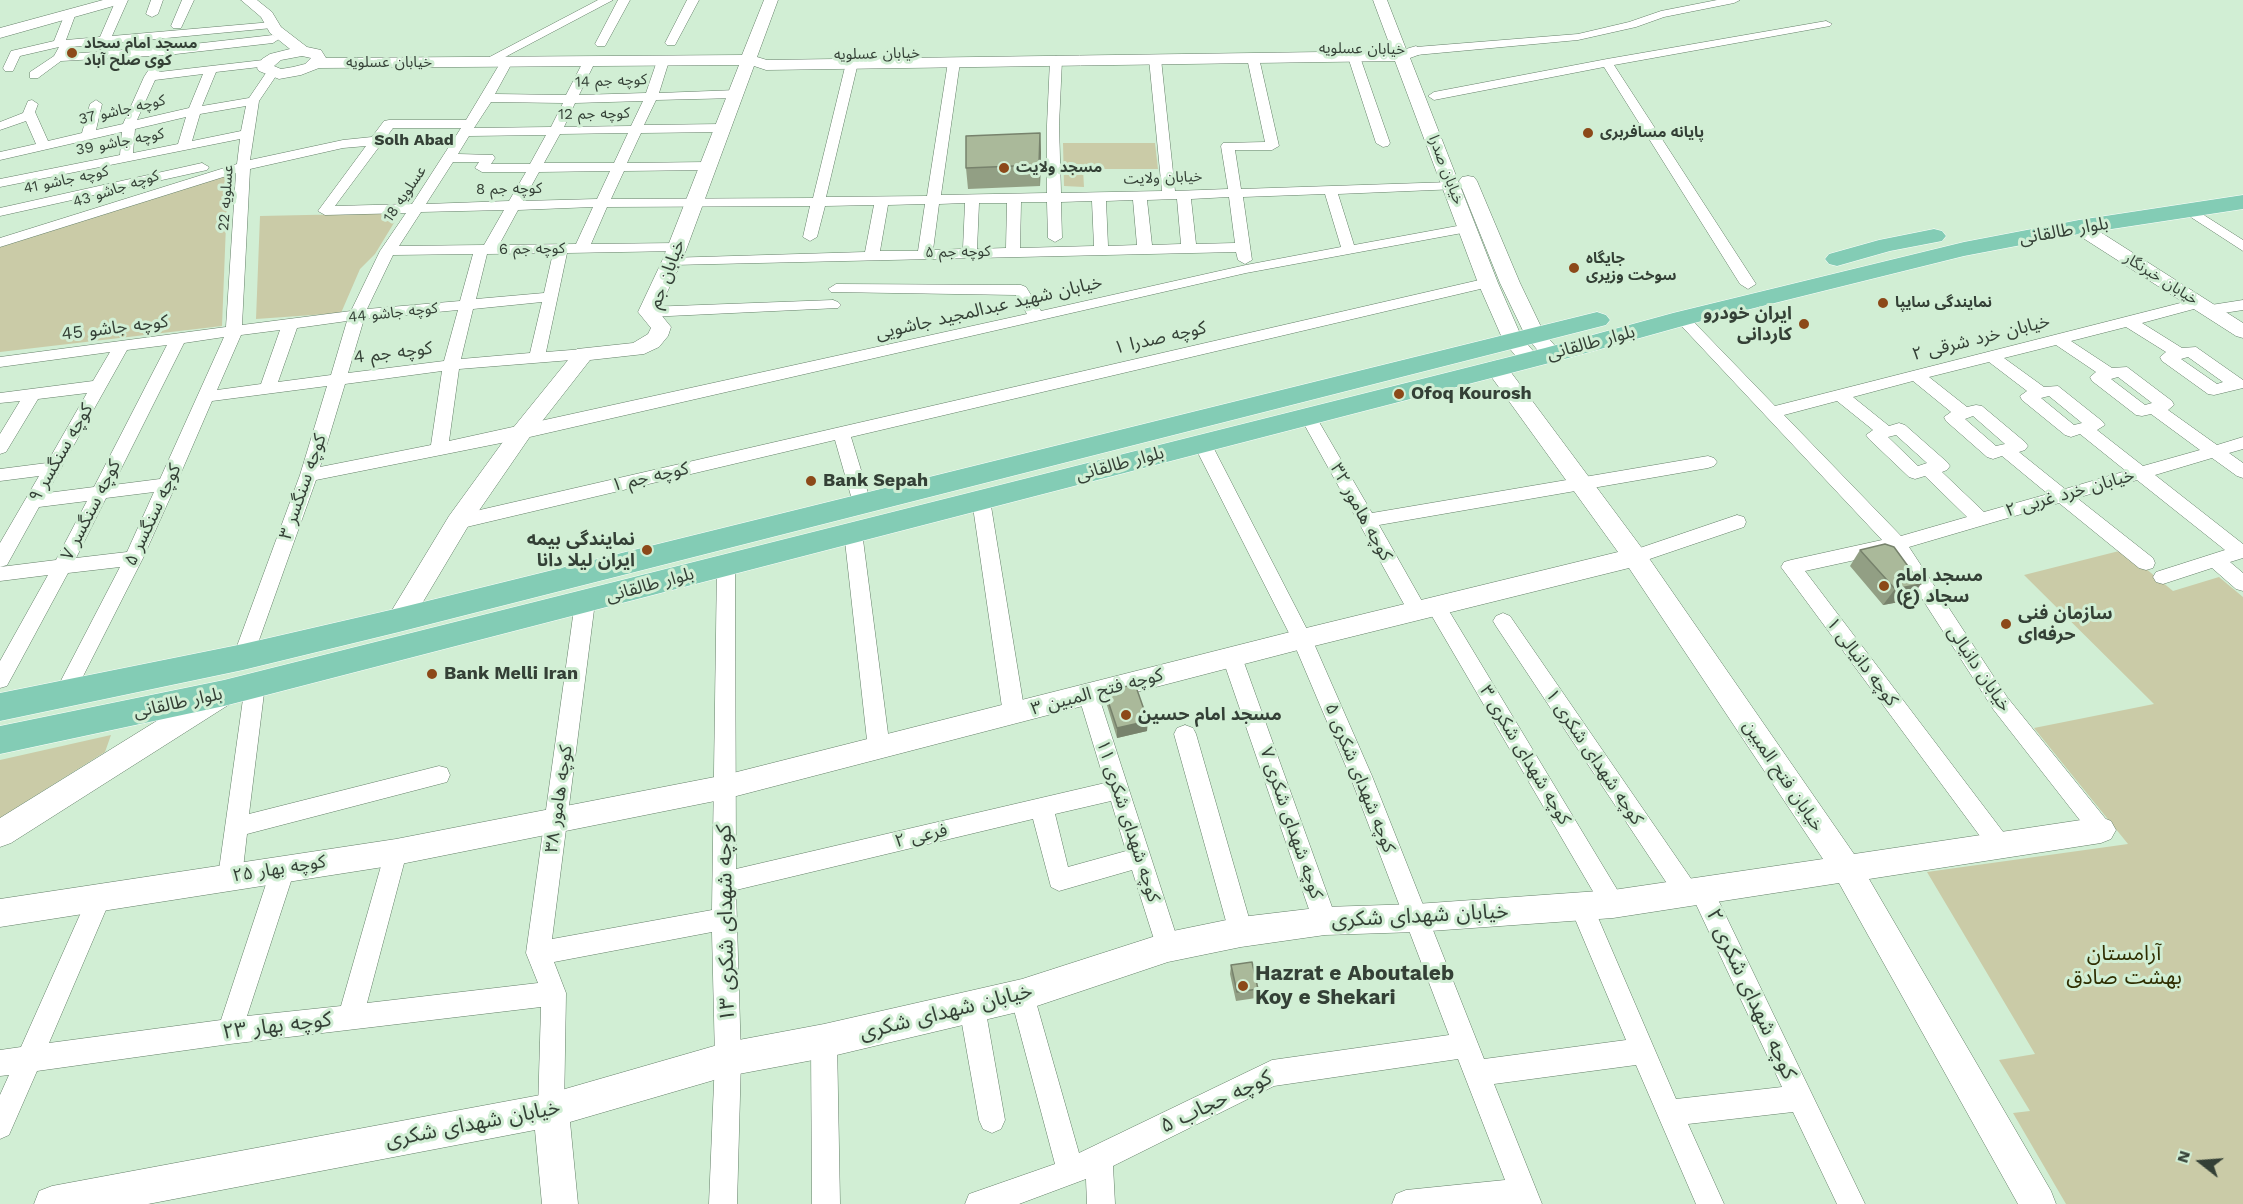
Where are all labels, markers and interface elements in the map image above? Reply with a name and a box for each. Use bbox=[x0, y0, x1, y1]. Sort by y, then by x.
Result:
place label: مسجد امام سجاد کوی صلح آباد bbox=[84, 35, 197, 70]
street label: خیابان عسلویه bbox=[1319, 39, 1405, 59]
street label: خیابان عسلویه bbox=[834, 44, 920, 64]
marker: مسجد امام سجاد کوی صلح آباد bbox=[65, 46, 79, 60]
street label: خیابان عسلویه bbox=[346, 54, 432, 72]
street label: کوچه جم 14 bbox=[575, 71, 647, 91]
street label: کوچه جاشو 37 bbox=[77, 91, 167, 129]
street label: کوچه جم 12 bbox=[558, 104, 630, 124]
place label: پایانه مسافربری bbox=[1600, 124, 1704, 142]
street label: کوچه جاشو 39 bbox=[74, 125, 166, 159]
marker: پایانه مسافربری bbox=[1581, 126, 1595, 140]
district label: Solh Abad bbox=[374, 130, 454, 150]
street label: خیابان صدرا bbox=[1425, 133, 1467, 207]
place label: مسجد ولایت bbox=[1016, 159, 1102, 177]
marker: مسجد ولایت bbox=[997, 161, 1011, 175]
street label: کوچه جاشو 41 bbox=[22, 162, 110, 198]
street label: عسلویه 18 bbox=[380, 162, 430, 226]
street label: عسلویه 22 bbox=[215, 164, 237, 232]
street label: کوچه جاشو 43 bbox=[71, 167, 161, 211]
street label: خیابان ولایت bbox=[1123, 168, 1203, 188]
street label: کوچه جم 8 bbox=[476, 179, 542, 199]
street label: بلوار طالقانی bbox=[2018, 213, 2110, 249]
street label: خیابان جم bbox=[644, 237, 690, 311]
street label: کوچه جم 6 bbox=[499, 239, 565, 259]
street label: کوچه جم ۵ bbox=[925, 242, 991, 262]
street label: خیابان خبرنگار bbox=[2121, 249, 2201, 309]
place label: جایگاه سوخت وزیری bbox=[1586, 250, 1677, 285]
marker: جایگاه سوخت وزیری bbox=[1567, 261, 1581, 275]
street label: خیابان شهید عبدالمجید جاشویی bbox=[874, 271, 1104, 345]
place label: نمایندگی سایپا bbox=[1895, 294, 1992, 312]
marker: نمایندگی سایپا bbox=[1876, 296, 1890, 310]
street label: کوچه جاشو 44 bbox=[347, 299, 439, 327]
place label: ایران خودرو کاردانی bbox=[1703, 303, 1792, 346]
street label: خیابان خرد شرقی ۲ bbox=[1910, 310, 2052, 366]
street label: کوچه جاشو 45 bbox=[60, 311, 170, 345]
street label: کوچه صدرا ۱ bbox=[1112, 317, 1208, 359]
marker: ایران خودرو کاردانی bbox=[1797, 317, 1811, 331]
street label: بلوار طالقانی bbox=[1545, 321, 1637, 365]
street label: کوچه جم 4 bbox=[352, 337, 434, 369]
place label: Ofoq Kourosh bbox=[1411, 383, 1532, 405]
marker: Ofoq Kourosh bbox=[1392, 387, 1406, 401]
street label: کوچه سنگسر ۹ bbox=[24, 400, 98, 506]
street label: کوچه سنگسر ۳ bbox=[275, 432, 331, 542]
street label: بلوار طالقانی bbox=[1074, 442, 1166, 486]
street label: کوچه سنگسر ۷ bbox=[56, 456, 126, 564]
street label: کوچه جم ۱ bbox=[609, 458, 691, 496]
street label: کوچه هامور ۳۲ bbox=[1325, 459, 1397, 565]
street label: کوچه سنگسر ۵ bbox=[120, 461, 186, 569]
street label: خیابان خرد غربی ۲ bbox=[2003, 464, 2137, 522]
place label: Bank Sepah bbox=[823, 470, 928, 492]
marker: Bank Sepah bbox=[804, 474, 818, 488]
place label: نمایندگی بیمه ایران لیلا دانا bbox=[527, 529, 635, 572]
marker: نمایندگی بیمه ایران لیلا دانا bbox=[640, 543, 654, 557]
street label: بلوار طالقانی bbox=[604, 563, 696, 607]
place label: مسجد امام سجاد (ع) bbox=[1896, 565, 1983, 608]
marker: مسجد امام سجاد (ع) bbox=[1877, 579, 1891, 593]
place label: سازمان فنی حرفه‌ای bbox=[2018, 603, 2113, 646]
street label: کوچه دانیالی ۱ bbox=[1822, 613, 1902, 711]
marker: سازمان فنی حرفه‌ای bbox=[1999, 617, 2013, 631]
street label: خیابان دانیالی bbox=[1942, 622, 2016, 716]
place label: Bank Melli Iran bbox=[444, 663, 578, 685]
street label: کوچه فتح المبین ۳ bbox=[1029, 664, 1165, 720]
marker: Bank Melli Iran bbox=[425, 667, 439, 681]
street label: کوچه شهدای شکری ۳ bbox=[1475, 681, 1575, 829]
street label: بلوار طالقانی bbox=[132, 683, 224, 723]
street label: کوچه شهدای شکری ۱ bbox=[1541, 685, 1647, 829]
street label: کوچه شهدای شکری ۵ bbox=[1320, 700, 1400, 856]
place label: مسجد امام حسین bbox=[1138, 704, 1282, 726]
marker: مسجد امام حسین bbox=[1119, 708, 1133, 722]
street label: خیابان فتح المبین bbox=[1738, 716, 1828, 836]
street label: کوچه شهدای شکری ۱۱ bbox=[1092, 737, 1164, 905]
street label: کوچه هامور ۳۸ bbox=[541, 744, 577, 854]
street label: کوچه شهدای شکری ۷ bbox=[1255, 744, 1327, 902]
street label: فرعی ۲ bbox=[893, 819, 949, 853]
street label: کوچه شهدای شکری ۱۳ bbox=[712, 824, 740, 1022]
street label: کوچه بهار ۲۵ bbox=[231, 851, 327, 887]
street label: خیابان شهدای شکری bbox=[1331, 899, 1509, 933]
street label: کوچه شهدای شکری ۲ bbox=[1700, 905, 1802, 1083]
park label: آرامستان بهشت صادق bbox=[2066, 941, 2182, 991]
place label: Hazrat e Aboutaleb Koy e Shekari bbox=[1255, 961, 1454, 1011]
street label: خیابان شهدای شکری bbox=[857, 978, 1035, 1046]
marker: Hazrat e Aboutaleb Koy e Shekari bbox=[1236, 979, 1250, 993]
street label: کوچه بهار ۲۳ bbox=[221, 1007, 333, 1045]
street label: کوچه حجاب ۵ bbox=[1156, 1065, 1276, 1139]
street label: خیابان شهدای شکری bbox=[384, 1095, 562, 1153]
north arrow bbox=[2171, 1132, 2231, 1192]
text: N bbox=[2172, 1148, 2194, 1165]

